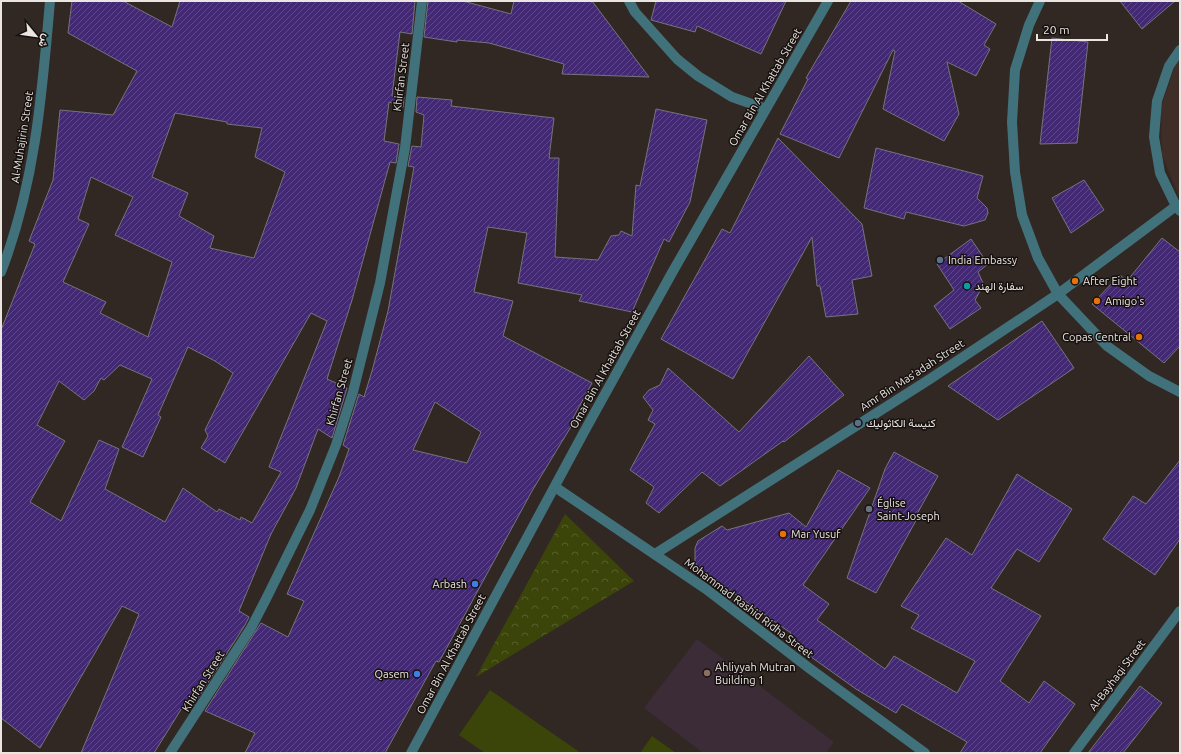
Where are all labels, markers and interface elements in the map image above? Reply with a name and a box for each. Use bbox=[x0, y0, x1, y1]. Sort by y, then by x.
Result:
north arrow bbox=[16, 16, 56, 56]
scale bar bbox=[1037, 16, 1107, 42]
text: 20 m bbox=[1043, 23, 1070, 36]
street label: Omar Bin Al Khattab Street bbox=[726, 25, 804, 148]
text: ش bbox=[35, 32, 53, 50]
street label: Khirfan Street bbox=[391, 41, 411, 112]
street label: Al-Muhajirin Street bbox=[9, 90, 35, 184]
place label: India Embassy bbox=[948, 254, 1018, 266]
marker: India Embassy bbox=[935, 255, 945, 265]
place label: After Eight bbox=[1083, 275, 1138, 287]
marker: After Eight bbox=[1070, 276, 1080, 286]
place label: سفارة الهند bbox=[975, 280, 1024, 293]
marker: سفارة الهند bbox=[962, 281, 972, 291]
place label: Amigo's bbox=[1105, 295, 1144, 307]
marker: Amigo's bbox=[1092, 296, 1102, 306]
street label: Omar Bin Al Khattab Street bbox=[567, 307, 643, 430]
place label: Copas Central bbox=[1062, 331, 1131, 343]
marker: Copas Central bbox=[1134, 332, 1144, 342]
street label: Amr Bin Masʻadah Street bbox=[858, 337, 967, 413]
street label: Khirfan Street bbox=[324, 356, 354, 427]
place label: كنيسة الكاثوليك bbox=[866, 417, 936, 430]
marker: كنيسة الكاثوليك bbox=[853, 418, 863, 428]
place label: Église Saint-Joseph bbox=[877, 496, 940, 522]
marker: Église Saint-Joseph bbox=[864, 504, 874, 514]
place label: Mar Yusuf bbox=[791, 528, 841, 540]
marker: Mar Yusuf bbox=[778, 529, 788, 539]
street label: Mohammad Rashid Ridha Street bbox=[682, 556, 816, 661]
place label: Arbash bbox=[433, 578, 467, 590]
marker: Arbash bbox=[470, 579, 480, 589]
street label: Omar Bin Al Khattab Street bbox=[414, 591, 488, 716]
street label: Al-Bayhaqi Street bbox=[1087, 637, 1148, 713]
street label: Khirfan Street bbox=[180, 648, 227, 714]
place label: Ahliyyah Mutran Building 1 bbox=[715, 661, 795, 686]
place label: Qasem bbox=[374, 668, 409, 680]
marker: Ahliyyah Mutran Building 1 bbox=[702, 668, 712, 678]
marker: Qasem bbox=[412, 669, 422, 679]

